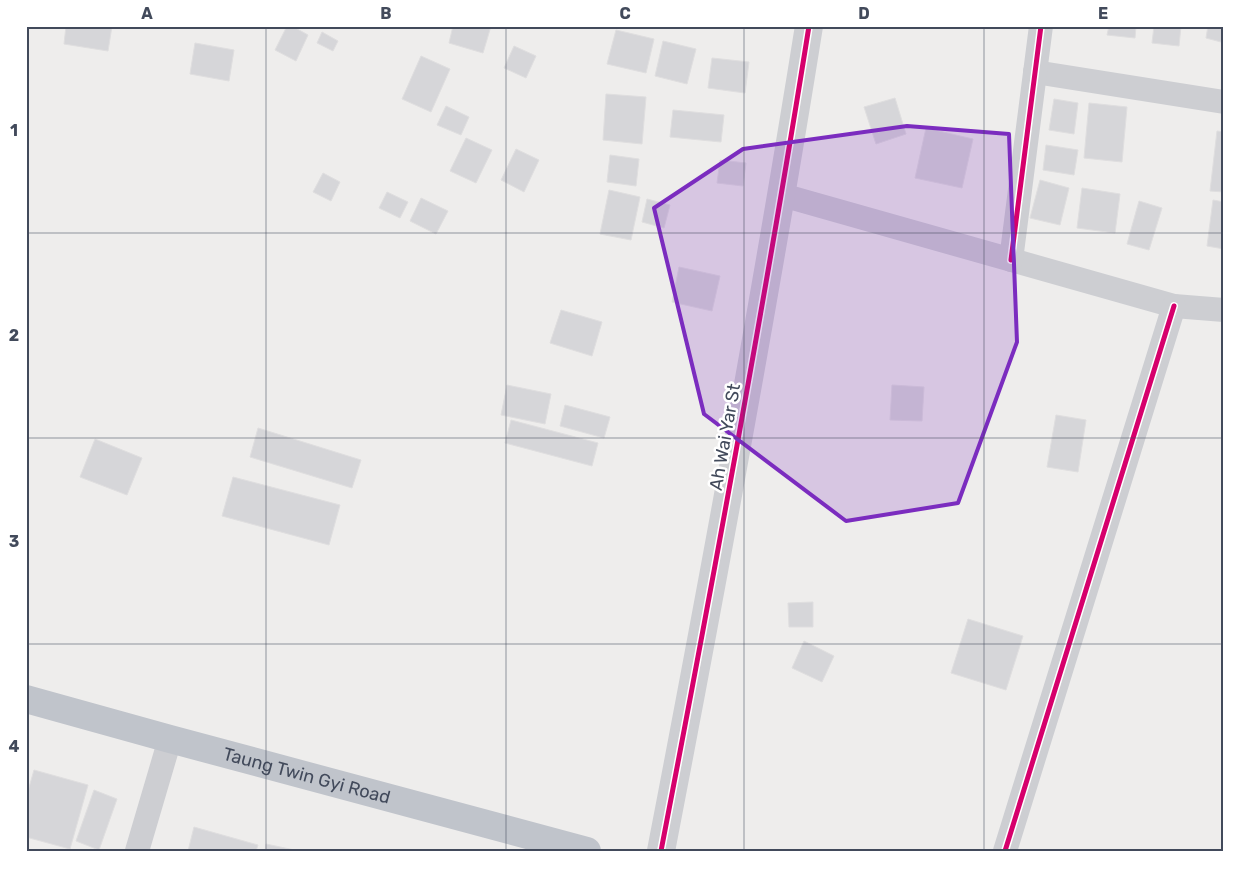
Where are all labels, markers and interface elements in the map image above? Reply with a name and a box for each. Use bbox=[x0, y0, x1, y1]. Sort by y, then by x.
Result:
text: A bbox=[141, 4, 153, 23]
text: B bbox=[380, 4, 392, 23]
text: C bbox=[619, 4, 631, 23]
text: D bbox=[858, 4, 870, 23]
text: E bbox=[1098, 4, 1108, 23]
text: 1 bbox=[10, 121, 18, 140]
text: 2 bbox=[9, 326, 19, 345]
street label: Ah Wai Yar St bbox=[705, 382, 745, 492]
text: 3 bbox=[9, 532, 19, 551]
text: 4 bbox=[9, 737, 20, 756]
street label: Taung Twin Gyi Road bbox=[221, 743, 393, 809]

